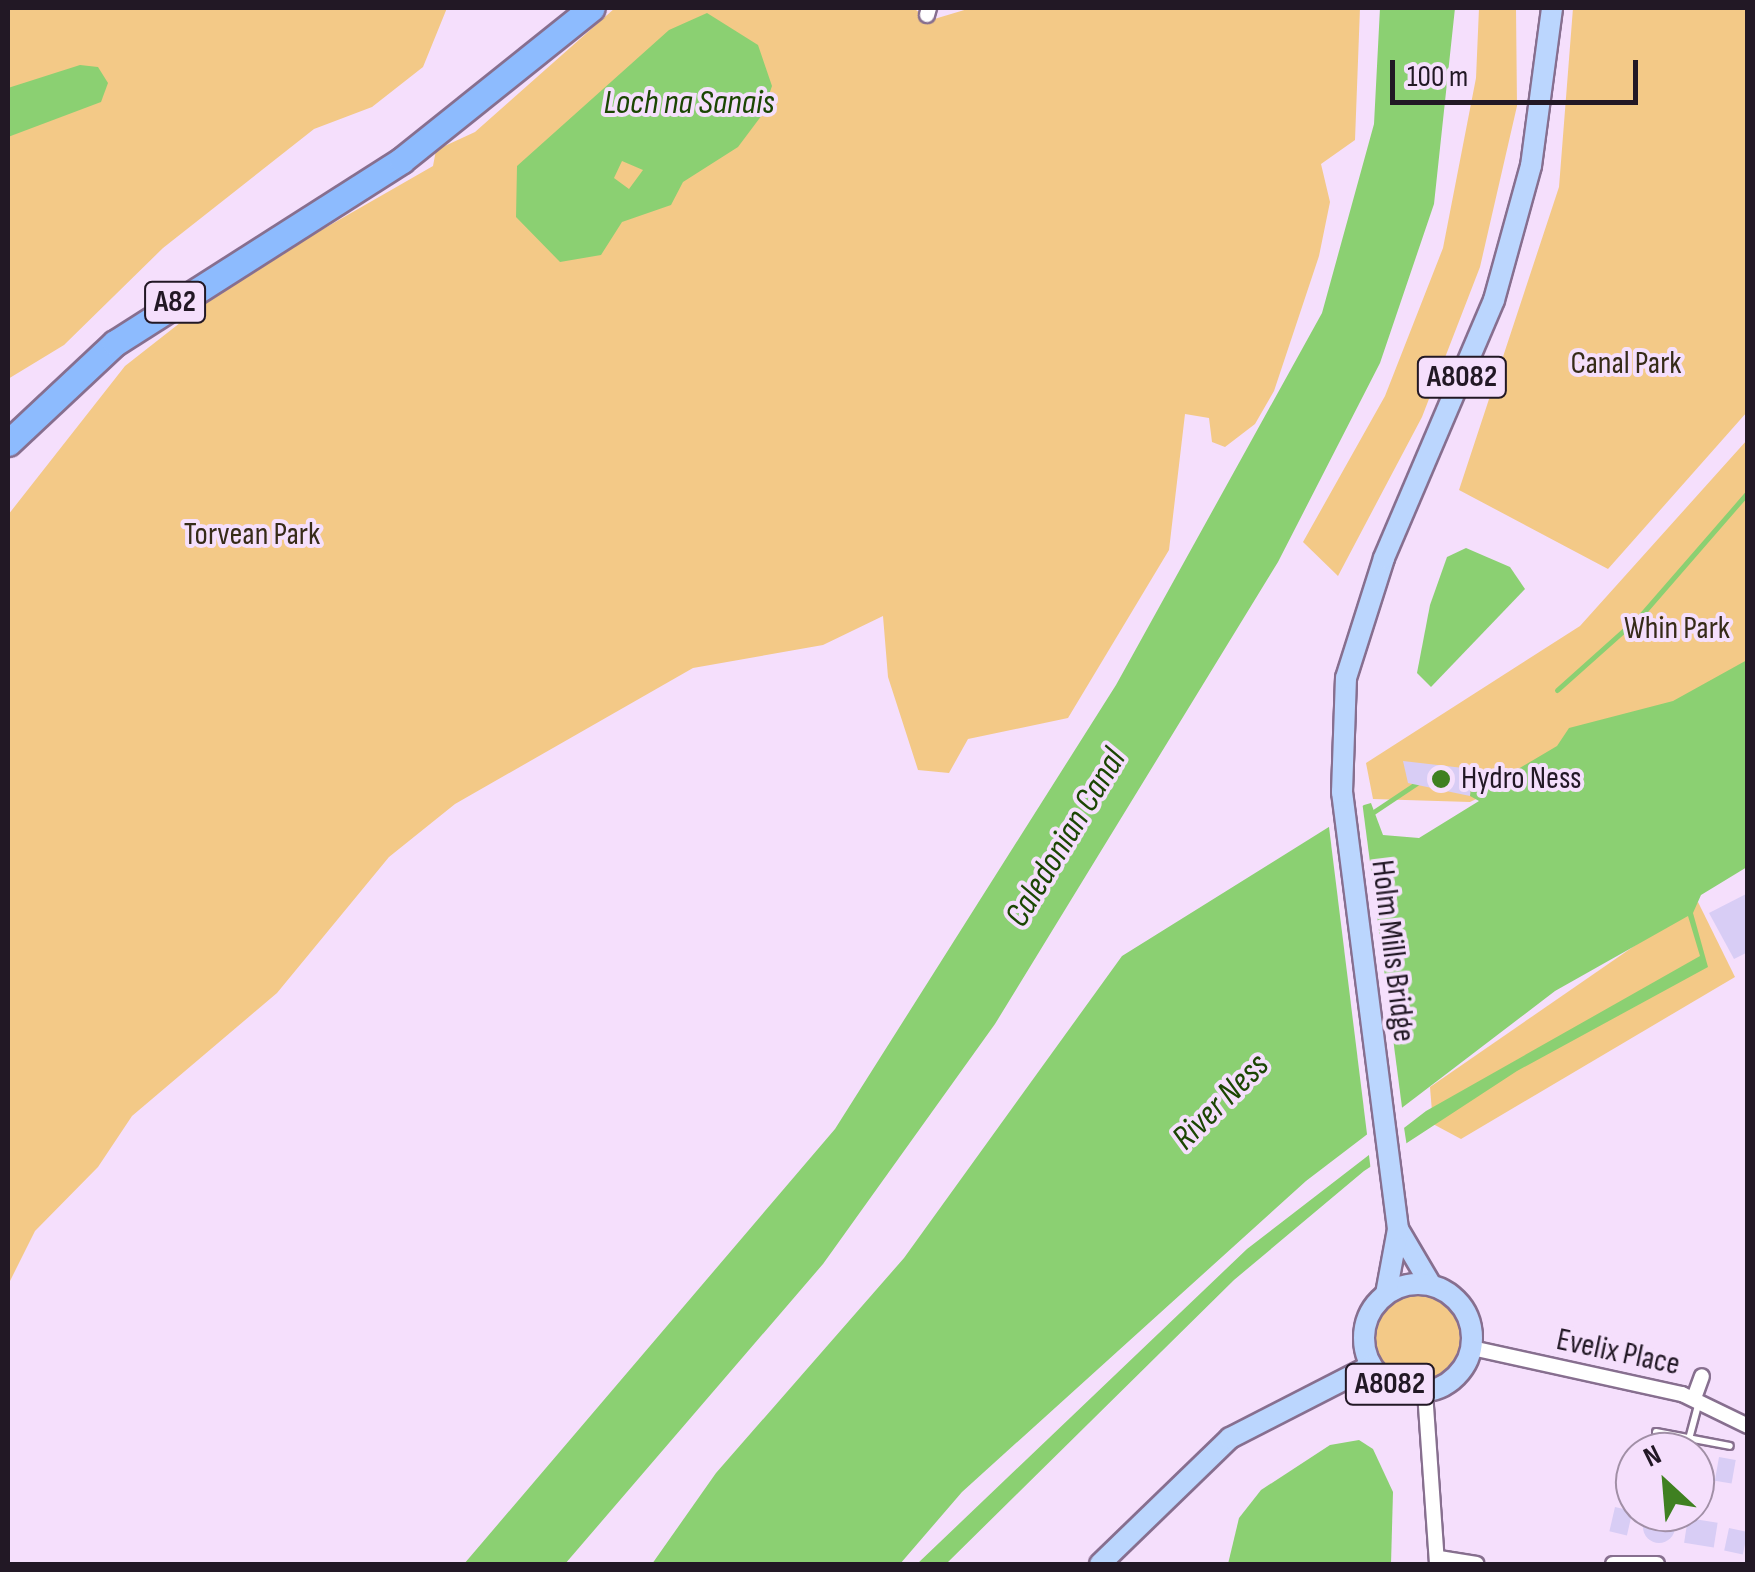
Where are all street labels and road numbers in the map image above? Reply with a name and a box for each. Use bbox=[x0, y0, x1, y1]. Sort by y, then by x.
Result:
road number: A82 bbox=[142, 277, 208, 327]
road number: A8082 bbox=[1414, 352, 1510, 402]
street label: Holm Mills Bridge bbox=[1362, 858, 1422, 1044]
street label: Evelix Place bbox=[1553, 1321, 1683, 1385]
road number: A8082 bbox=[1342, 1359, 1438, 1409]

